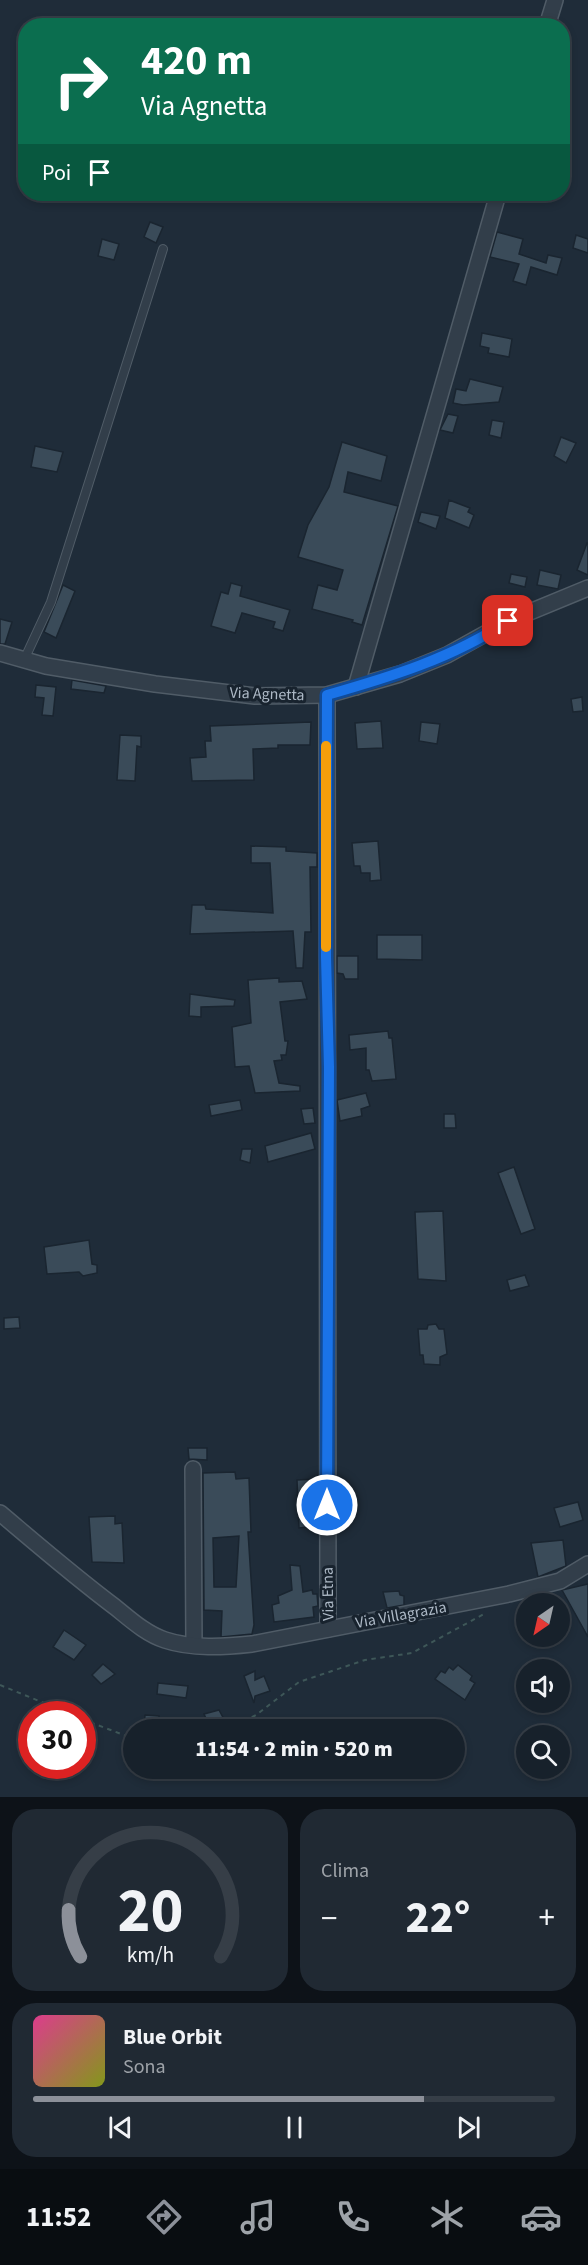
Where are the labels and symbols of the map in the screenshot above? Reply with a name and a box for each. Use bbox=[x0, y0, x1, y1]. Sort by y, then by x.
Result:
pin bbox=[482, 595, 533, 646]
street label: Via Agnetta bbox=[229, 682, 305, 706]
position arrow bbox=[295, 1473, 359, 1537]
street label: Via Etna bbox=[317, 1567, 339, 1621]
north arrow bbox=[516, 1593, 570, 1647]
street label: Via Villagrazia bbox=[354, 1596, 448, 1634]
speed limit sign: 30 bbox=[18, 1701, 96, 1779]

